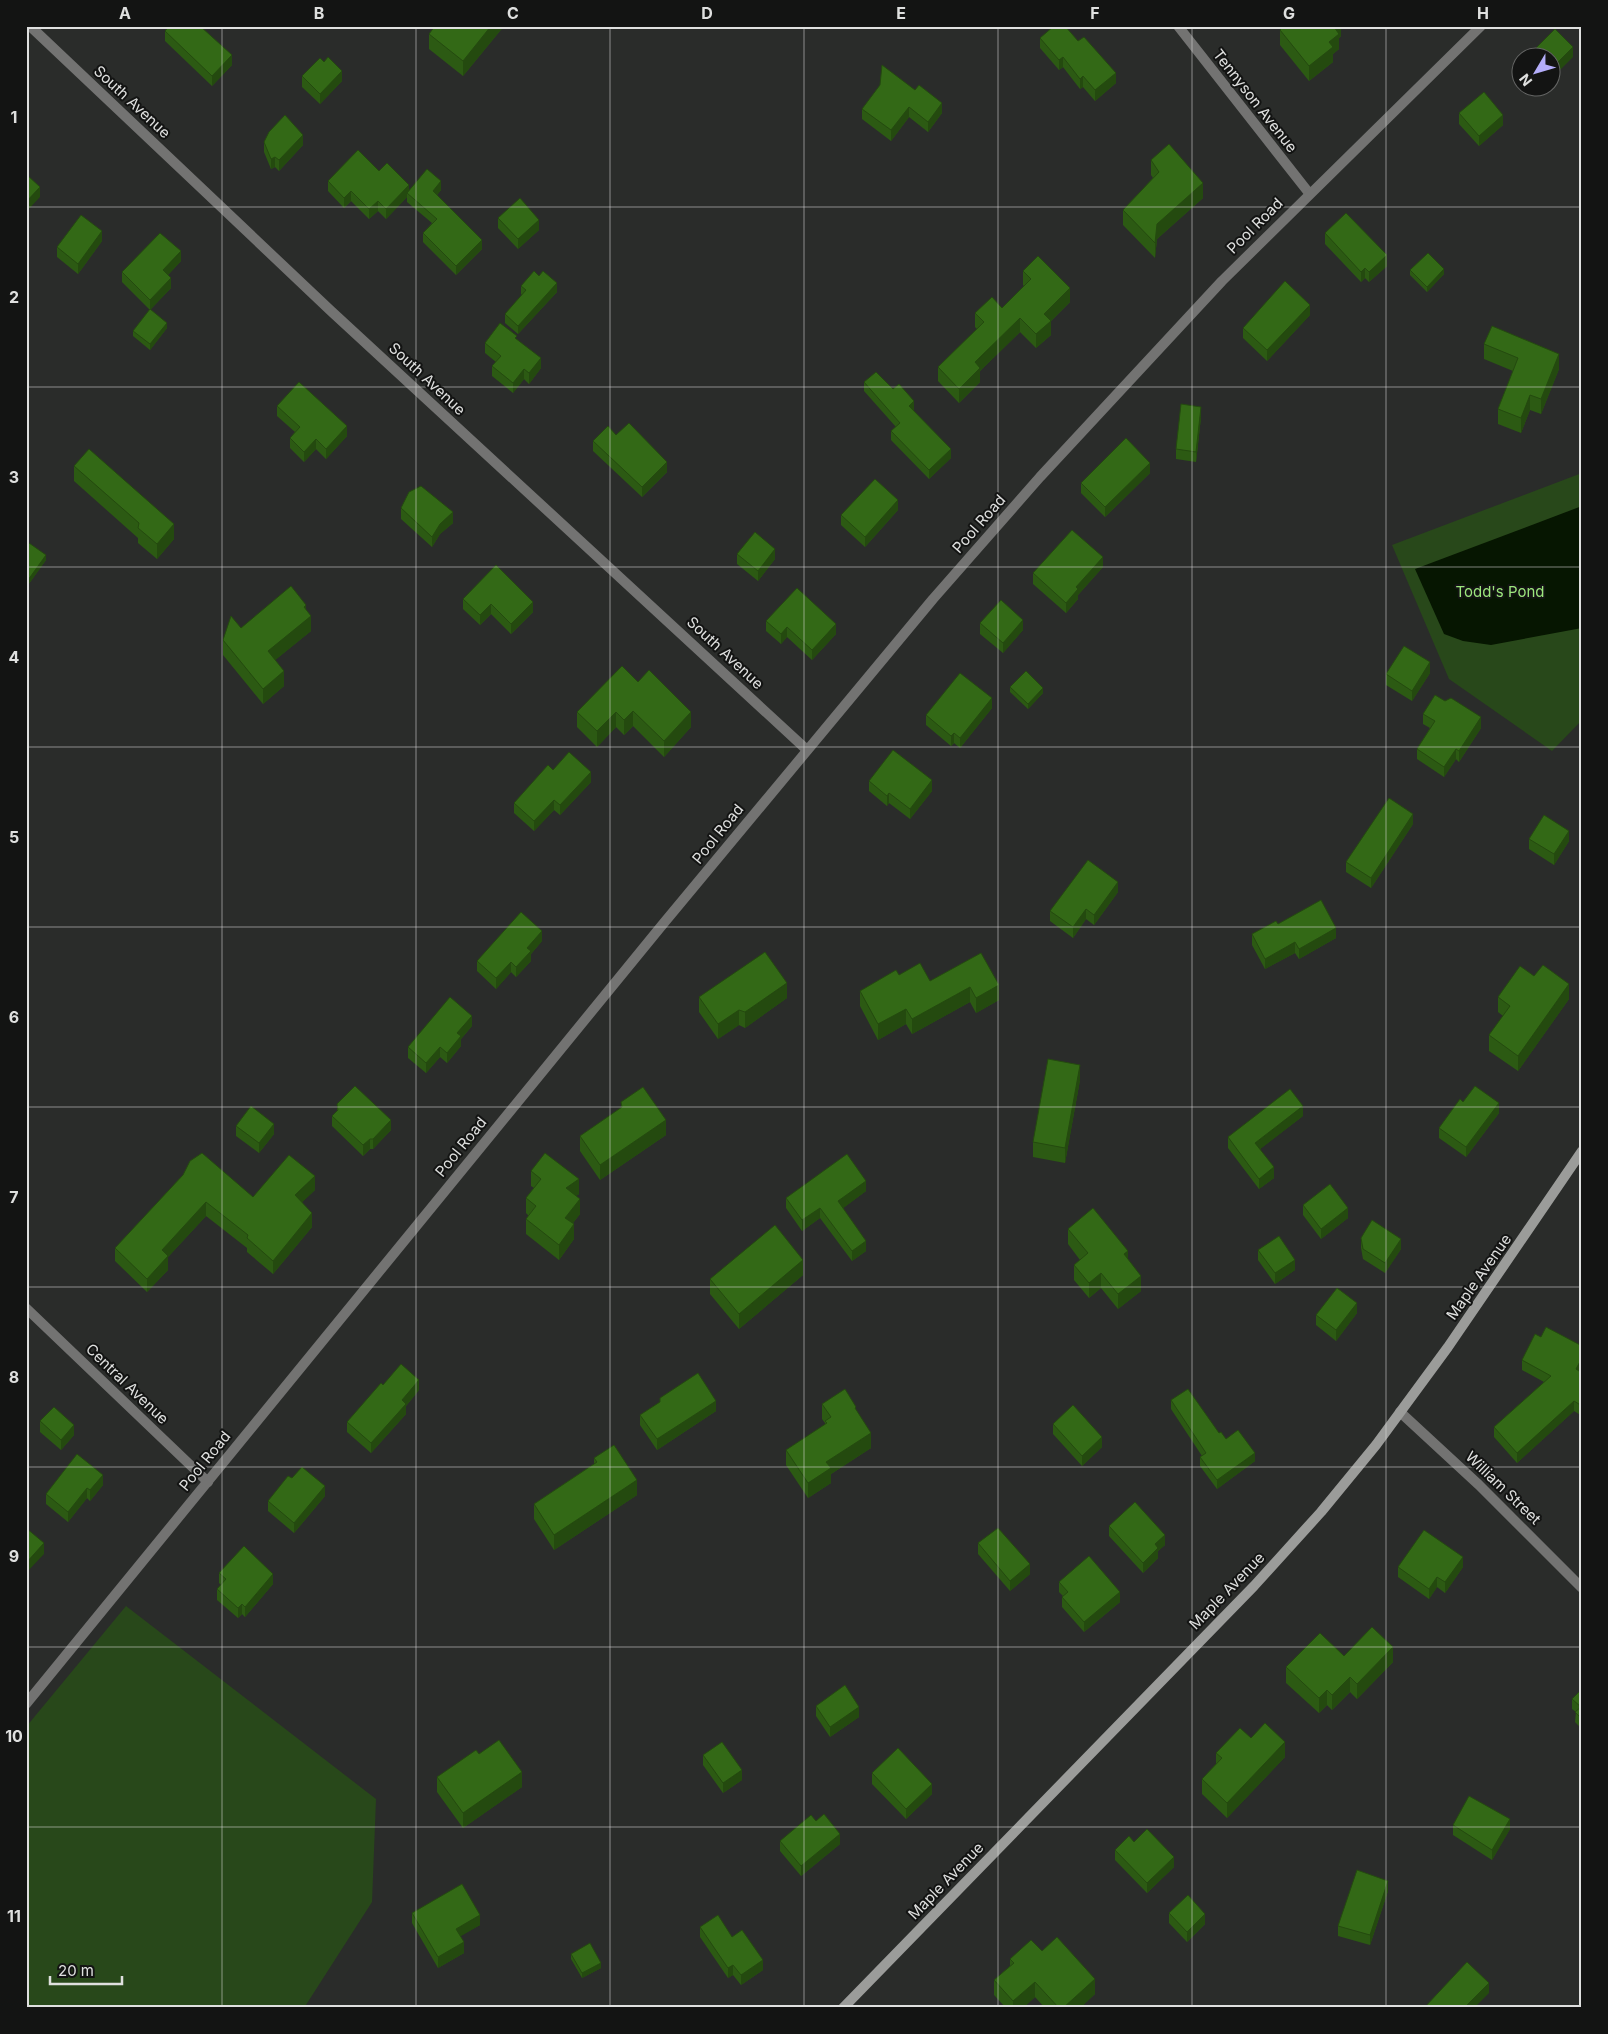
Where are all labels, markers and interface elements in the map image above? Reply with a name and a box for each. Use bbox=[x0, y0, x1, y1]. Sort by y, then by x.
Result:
text: A bbox=[119, 3, 131, 23]
text: B bbox=[314, 3, 324, 23]
text: C bbox=[507, 3, 519, 23]
text: D bbox=[701, 3, 713, 23]
text: E bbox=[896, 3, 906, 23]
text: F bbox=[1090, 3, 1100, 23]
text: G bbox=[1283, 3, 1295, 23]
text: H bbox=[1477, 3, 1489, 23]
street label: Tennyson Avenue bbox=[1209, 45, 1302, 156]
north arrow bbox=[1510, 48, 1560, 98]
street label: South Avenue bbox=[90, 61, 175, 142]
text: N bbox=[1515, 71, 1535, 90]
text: 1 bbox=[11, 107, 17, 127]
street label: Pool Road bbox=[1223, 194, 1287, 258]
text: 2 bbox=[9, 287, 19, 307]
street label: South Avenue bbox=[385, 338, 470, 419]
text: 3 bbox=[9, 467, 19, 487]
street label: Pool Road bbox=[948, 490, 1009, 557]
park label: Todd's Pond bbox=[1455, 582, 1545, 601]
street label: South Avenue bbox=[683, 612, 768, 693]
text: 4 bbox=[9, 647, 20, 667]
street label: Pool Road bbox=[688, 800, 748, 867]
text: 5 bbox=[9, 827, 19, 847]
text: 6 bbox=[9, 1007, 19, 1027]
street label: Pool Road bbox=[431, 1113, 491, 1180]
text: 7 bbox=[9, 1187, 19, 1207]
street label: Maple Avenue bbox=[1442, 1230, 1515, 1323]
street label: Central Avenue bbox=[82, 1339, 173, 1428]
text: 8 bbox=[9, 1367, 19, 1387]
street label: Pool Road bbox=[175, 1427, 235, 1494]
street label: William Street bbox=[1462, 1447, 1545, 1528]
text: 9 bbox=[9, 1546, 19, 1566]
street label: Maple Avenue bbox=[1185, 1548, 1268, 1633]
text: 10 bbox=[5, 1726, 23, 1746]
street label: Maple Avenue bbox=[904, 1838, 987, 1923]
text: 11 bbox=[7, 1906, 21, 1926]
scale bar bbox=[50, 1954, 122, 1986]
text: 20 m bbox=[58, 1961, 94, 1980]

